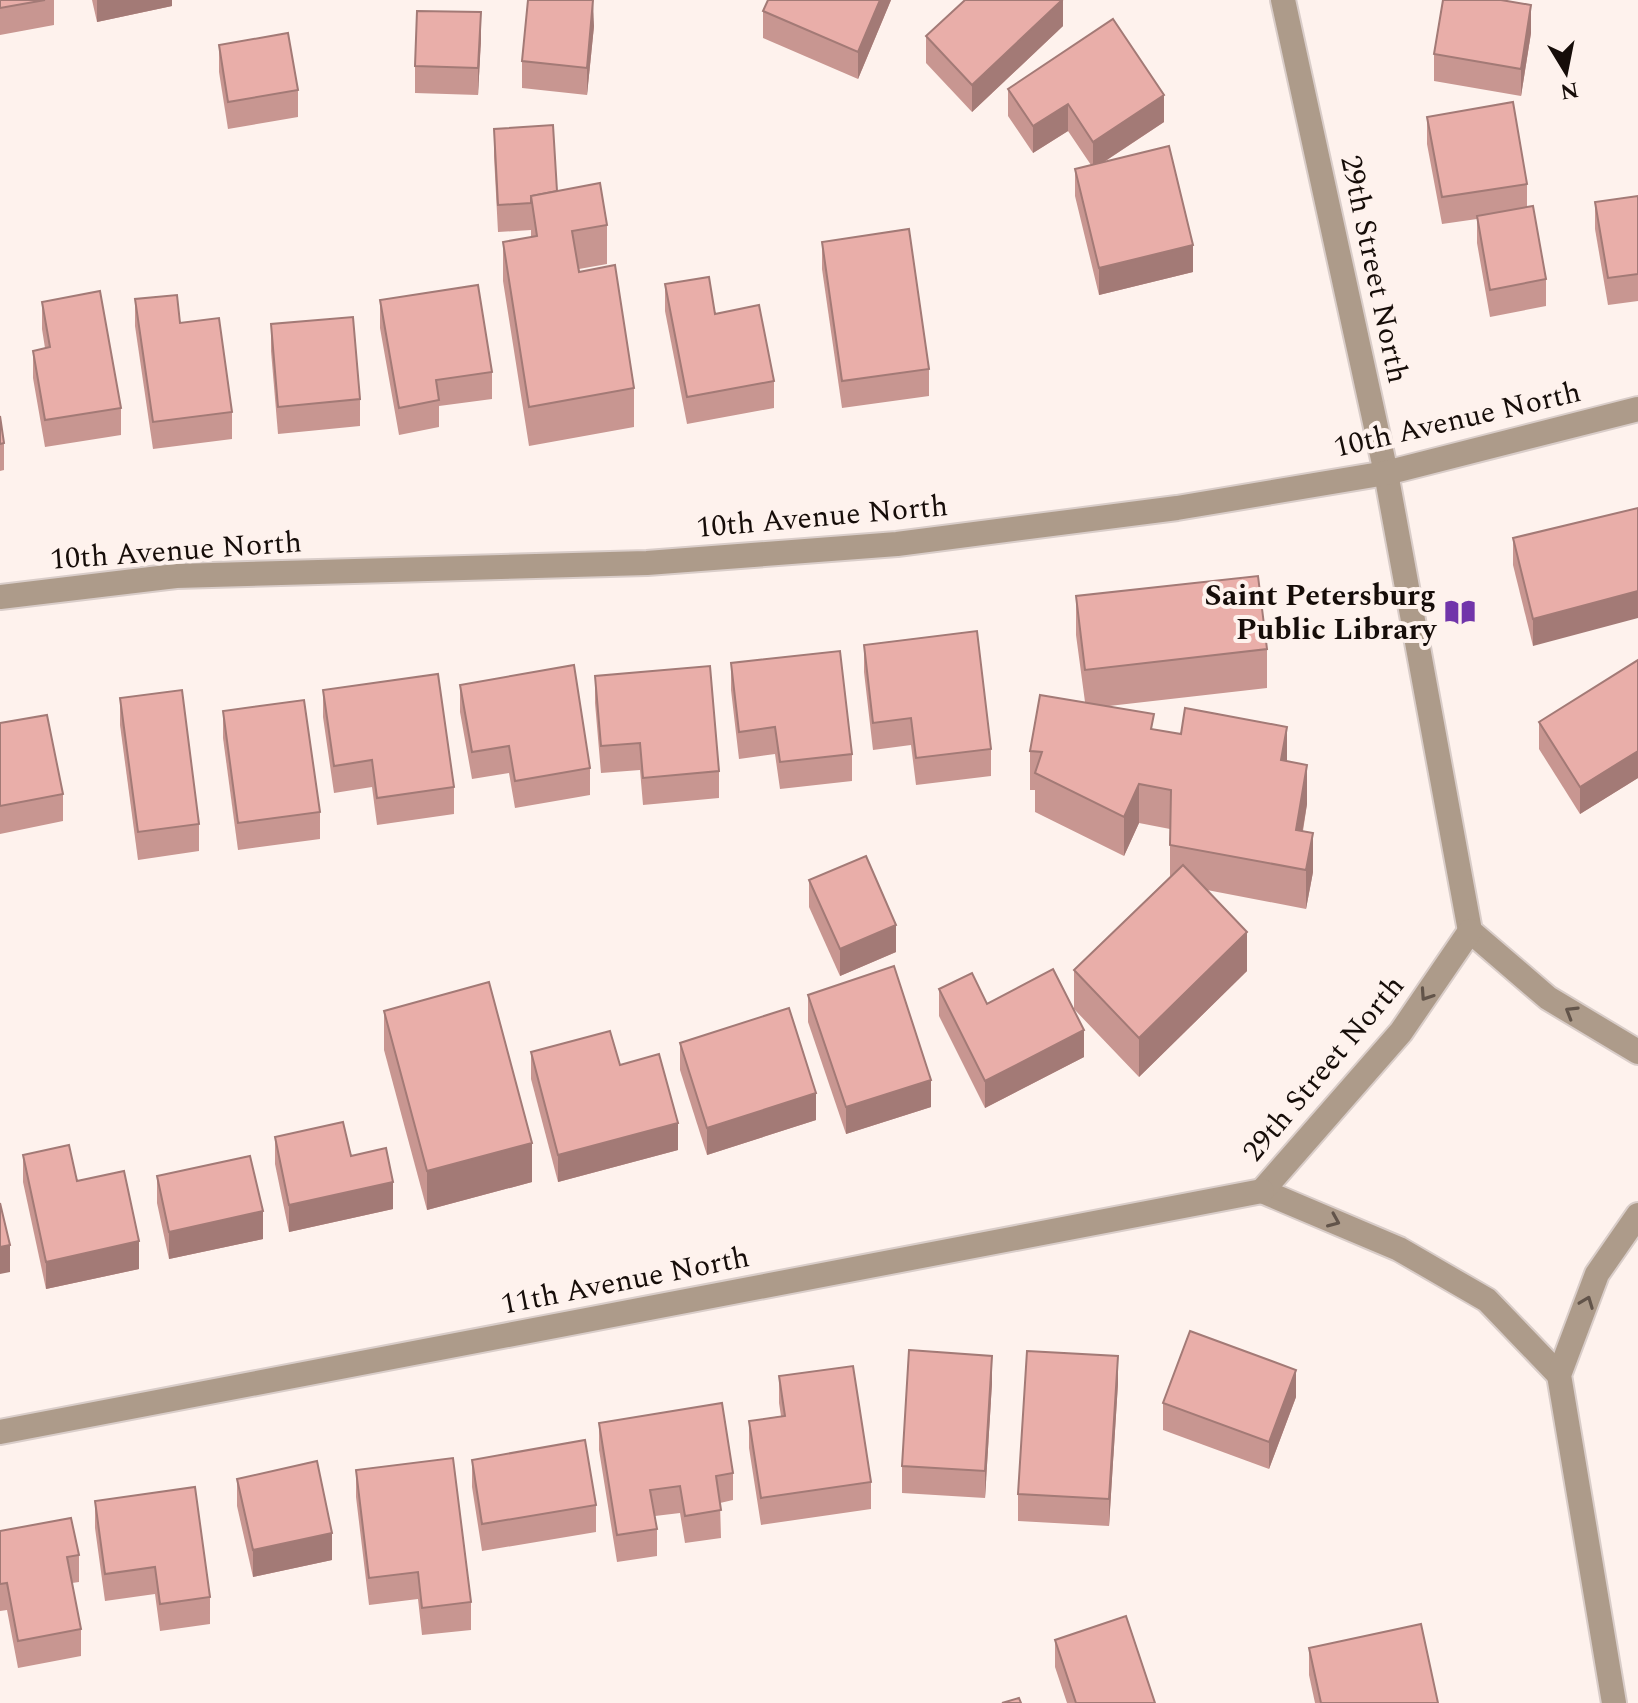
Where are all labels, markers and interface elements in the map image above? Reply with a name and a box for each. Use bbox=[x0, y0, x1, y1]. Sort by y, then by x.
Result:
north arrow bbox=[1526, 32, 1606, 112]
text: N bbox=[1557, 72, 1581, 108]
street label: 29th Street North bbox=[1327, 151, 1421, 387]
street label: 10th Avenue North bbox=[1329, 369, 1585, 471]
street label: 10th Avenue North bbox=[694, 483, 950, 551]
street label: 10th Avenue North bbox=[49, 519, 304, 583]
place label: Saint Petersburg Public Library bbox=[1205, 573, 1438, 653]
library icon: Saint Petersburg Public Library bbox=[1443, 595, 1477, 629]
street label: 29th Street North bbox=[1232, 965, 1416, 1172]
one-way arrow bbox=[1421, 987, 1436, 1001]
one-way arrow bbox=[1565, 1006, 1580, 1022]
one-way arrow bbox=[1326, 1212, 1340, 1228]
street label: 11th Avenue North bbox=[497, 1234, 753, 1328]
one-way arrow bbox=[1577, 1296, 1594, 1310]

